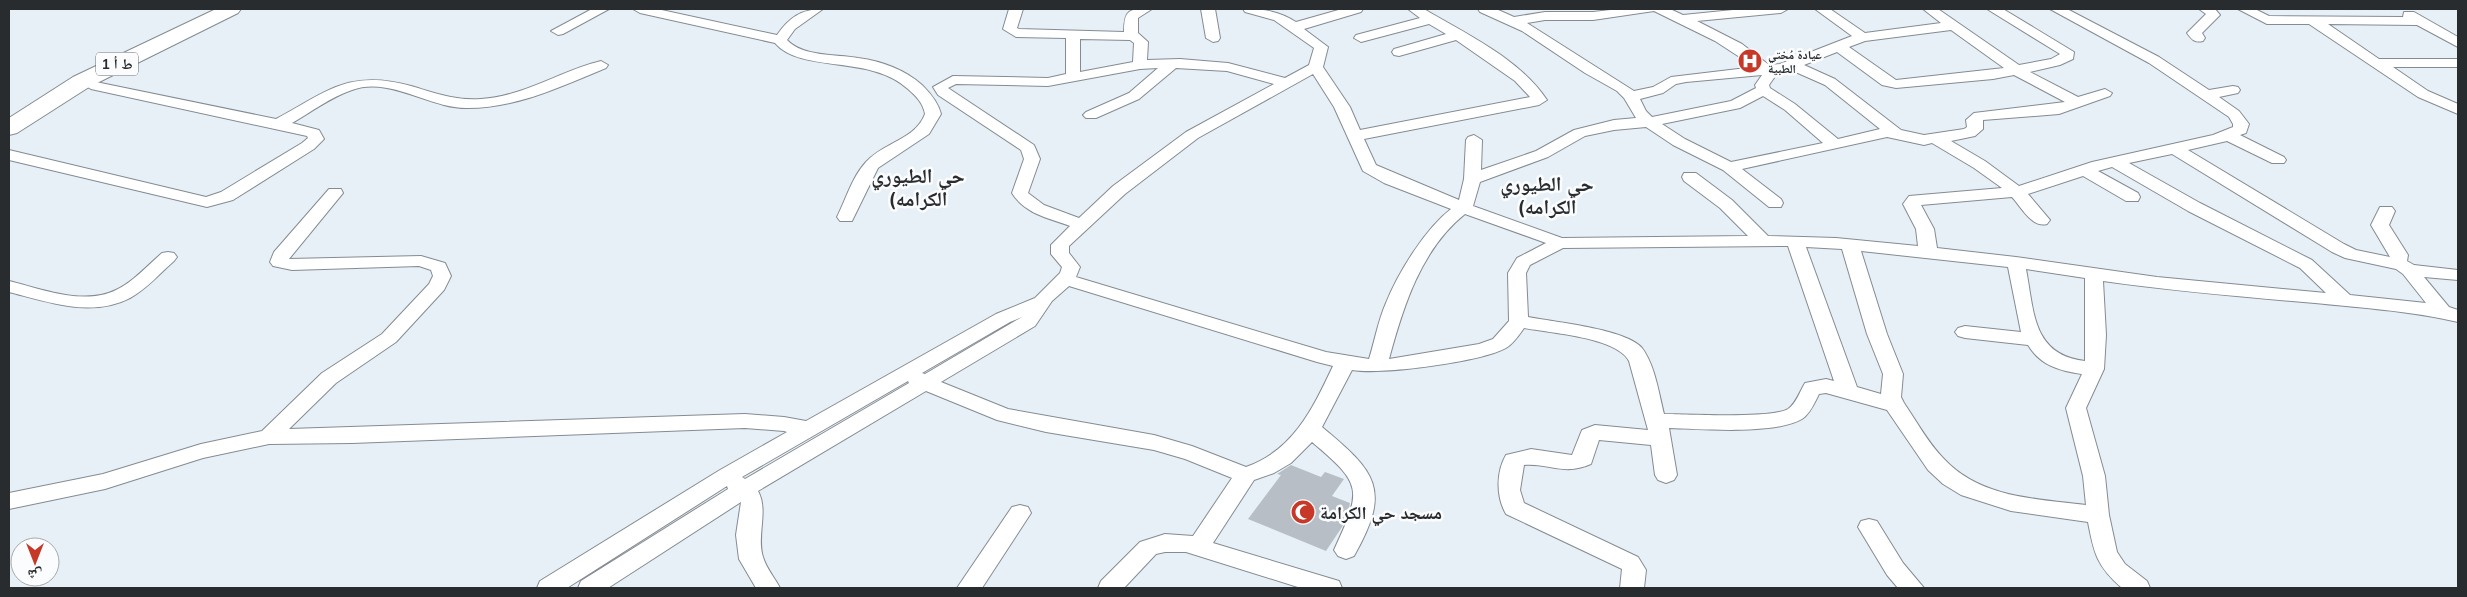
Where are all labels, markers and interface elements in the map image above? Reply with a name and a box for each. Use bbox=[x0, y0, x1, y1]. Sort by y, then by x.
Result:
place label: عيادة مُختي الطبية bbox=[1768, 47, 1822, 76]
hospital icon: عيادة مُختي الطبية bbox=[1737, 48, 1763, 74]
road number: ط أ 1 bbox=[96, 52, 138, 76]
district label: حي الطيوري (الكرامه bbox=[871, 163, 965, 211]
district label: حي الطيوري (الكرامه bbox=[1500, 171, 1594, 219]
mosque icon: مسجد حي الكرامة bbox=[1290, 499, 1316, 525]
place label: مسجد حي الكرامة bbox=[1320, 501, 1442, 527]
north arrow bbox=[10, 537, 60, 587]
text: ش bbox=[27, 566, 42, 584]

